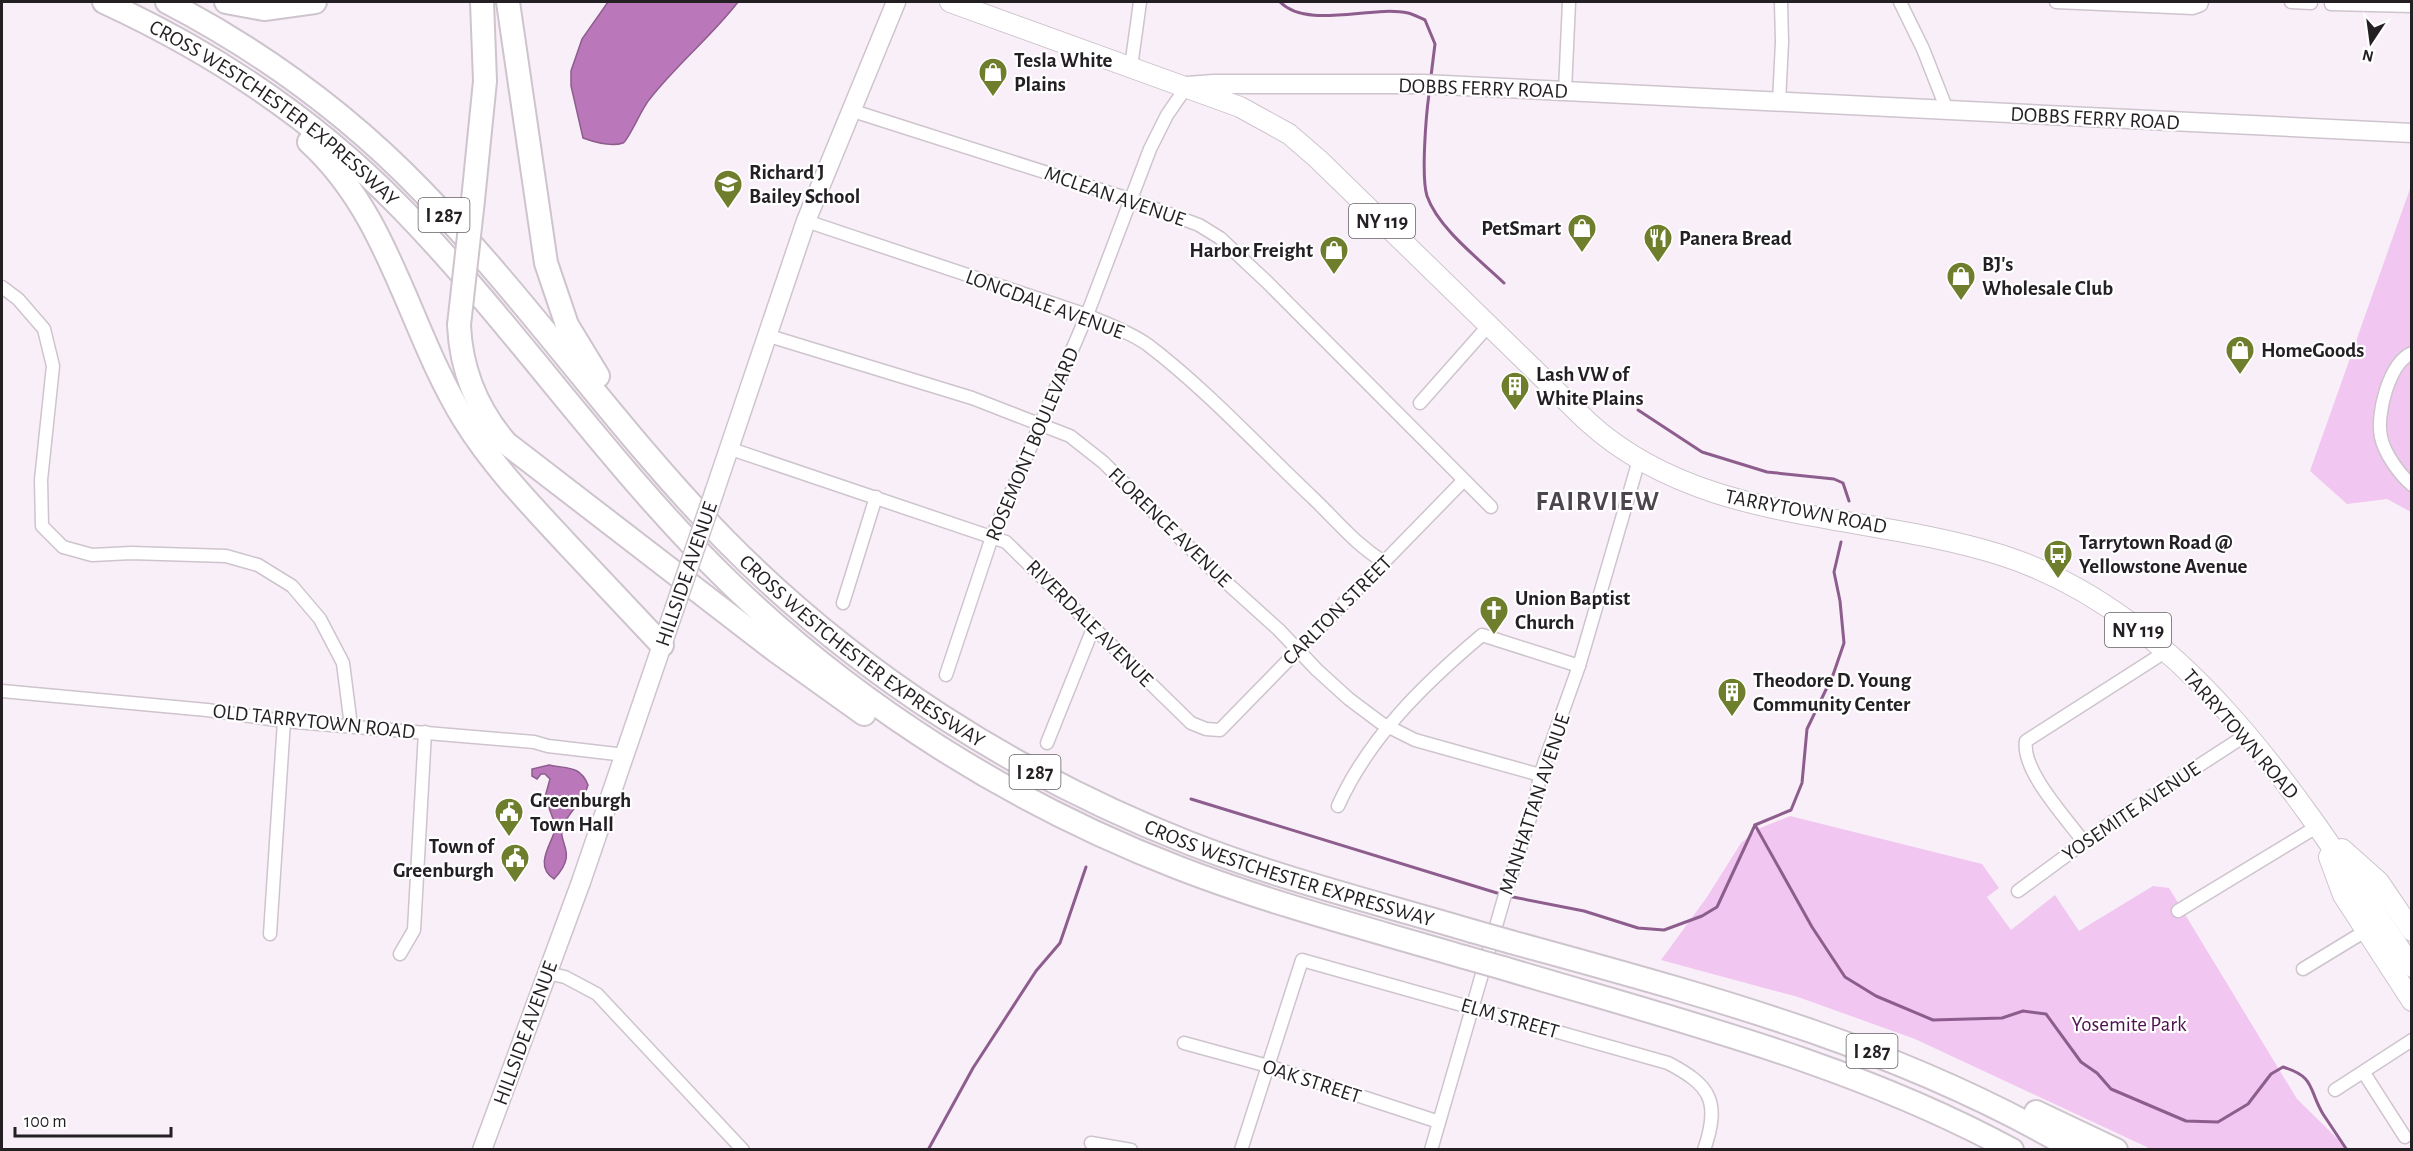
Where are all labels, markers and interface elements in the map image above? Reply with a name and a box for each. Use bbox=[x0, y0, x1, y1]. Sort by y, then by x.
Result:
north arrow bbox=[2341, 12, 2401, 72]
street label: CROSS WESTCHESTER EXPRESSWAY bbox=[146, 16, 403, 210]
text: N bbox=[2361, 47, 2375, 65]
place label: Tesla White Plains bbox=[1014, 50, 1113, 95]
shop icon: Tesla White Plains bbox=[977, 56, 1009, 98]
street label: DOBBS FERRY ROAD bbox=[1398, 75, 1568, 102]
street label: DOBBS FERRY ROAD bbox=[2010, 104, 2180, 133]
place label: Richard J Bailey School bbox=[749, 162, 860, 207]
street label: MCLEAN AVENUE bbox=[1042, 163, 1188, 230]
school or university icon: Richard J Bailey School bbox=[712, 168, 744, 210]
road number: I 287 bbox=[418, 198, 470, 232]
road number: NY 119 bbox=[1349, 204, 1415, 238]
shop icon: PetSmart bbox=[1566, 212, 1598, 254]
place label: PetSmart bbox=[1481, 218, 1561, 239]
restaurant icon: Panera Bread bbox=[1642, 222, 1674, 264]
place label: Panera Bread bbox=[1679, 228, 1792, 249]
shop icon: Harbor Freight bbox=[1318, 234, 1350, 276]
place label: Harbor Freight bbox=[1189, 240, 1313, 261]
place label: BJ's Wholesale Club bbox=[1982, 254, 2113, 299]
shop icon: BJ's Wholesale Club bbox=[1945, 260, 1977, 302]
street label: LONGDALE AVENUE bbox=[963, 266, 1127, 343]
shop icon: HomeGoods bbox=[2224, 334, 2256, 376]
place label: HomeGoods bbox=[2261, 340, 2364, 361]
street label: ROSEMONT BOULEVARD bbox=[982, 344, 1083, 544]
place label: Lash VW of White Plains bbox=[1536, 364, 1644, 409]
building icon: Lash VW of White Plains bbox=[1499, 370, 1531, 412]
street label: FLORENCE AVENUE bbox=[1104, 464, 1235, 591]
street label: TARRYTOWN ROAD bbox=[1723, 486, 1889, 537]
district label: FAIRVIEW bbox=[1536, 488, 1660, 515]
street label: HILLSIDE AVENUE bbox=[652, 499, 721, 649]
place label: Tarrytown Road @ Yellowstone Avenue bbox=[2079, 532, 2248, 577]
bus stop icon: Tarrytown Road @ Yellowstone Avenue bbox=[2042, 538, 2074, 580]
street label: CROSS WESTCHESTER EXPRESSWAY bbox=[735, 551, 988, 751]
street label: CARLTON STREET bbox=[1279, 552, 1396, 669]
street label: RIVERDALE AVENUE bbox=[1022, 556, 1157, 691]
place label: Union Baptist Church bbox=[1515, 588, 1630, 633]
church icon: Union Baptist Church bbox=[1478, 594, 1510, 636]
road number: NY 119 bbox=[2105, 613, 2171, 647]
street label: TARRYTOWN ROAD bbox=[2179, 665, 2302, 803]
place label: Theodore D. Young Community Center bbox=[1753, 670, 1911, 715]
building icon: Theodore D. Young Community Center bbox=[1716, 676, 1748, 718]
street label: OLD TARRYTOWN ROAD bbox=[212, 700, 416, 743]
street label: MANHATTAN AVENUE bbox=[1495, 711, 1574, 897]
road number: I 287 bbox=[1010, 755, 1060, 789]
street label: YOSEMITE AVENUE bbox=[2059, 758, 2204, 865]
place label: Greenburgh Town Hall bbox=[530, 790, 631, 835]
public building icon: Greenburgh Town Hall bbox=[493, 796, 525, 838]
street label: CROSS WESTCHESTER EXPRESSWAY bbox=[1141, 816, 1436, 930]
place label: Town of Greenburgh bbox=[393, 836, 496, 881]
public building icon: Town of Greenburgh bbox=[499, 842, 531, 884]
street label: HILLSIDE AVENUE bbox=[490, 958, 561, 1108]
street label: ELM STREET bbox=[1458, 994, 1561, 1042]
park label: Yosemite Park bbox=[2071, 1014, 2187, 1035]
road number: I 287 bbox=[1846, 1034, 1898, 1068]
street label: OAK STREET bbox=[1260, 1056, 1364, 1107]
scale bar bbox=[15, 1100, 171, 1138]
text: 100 m bbox=[24, 1113, 67, 1131]

